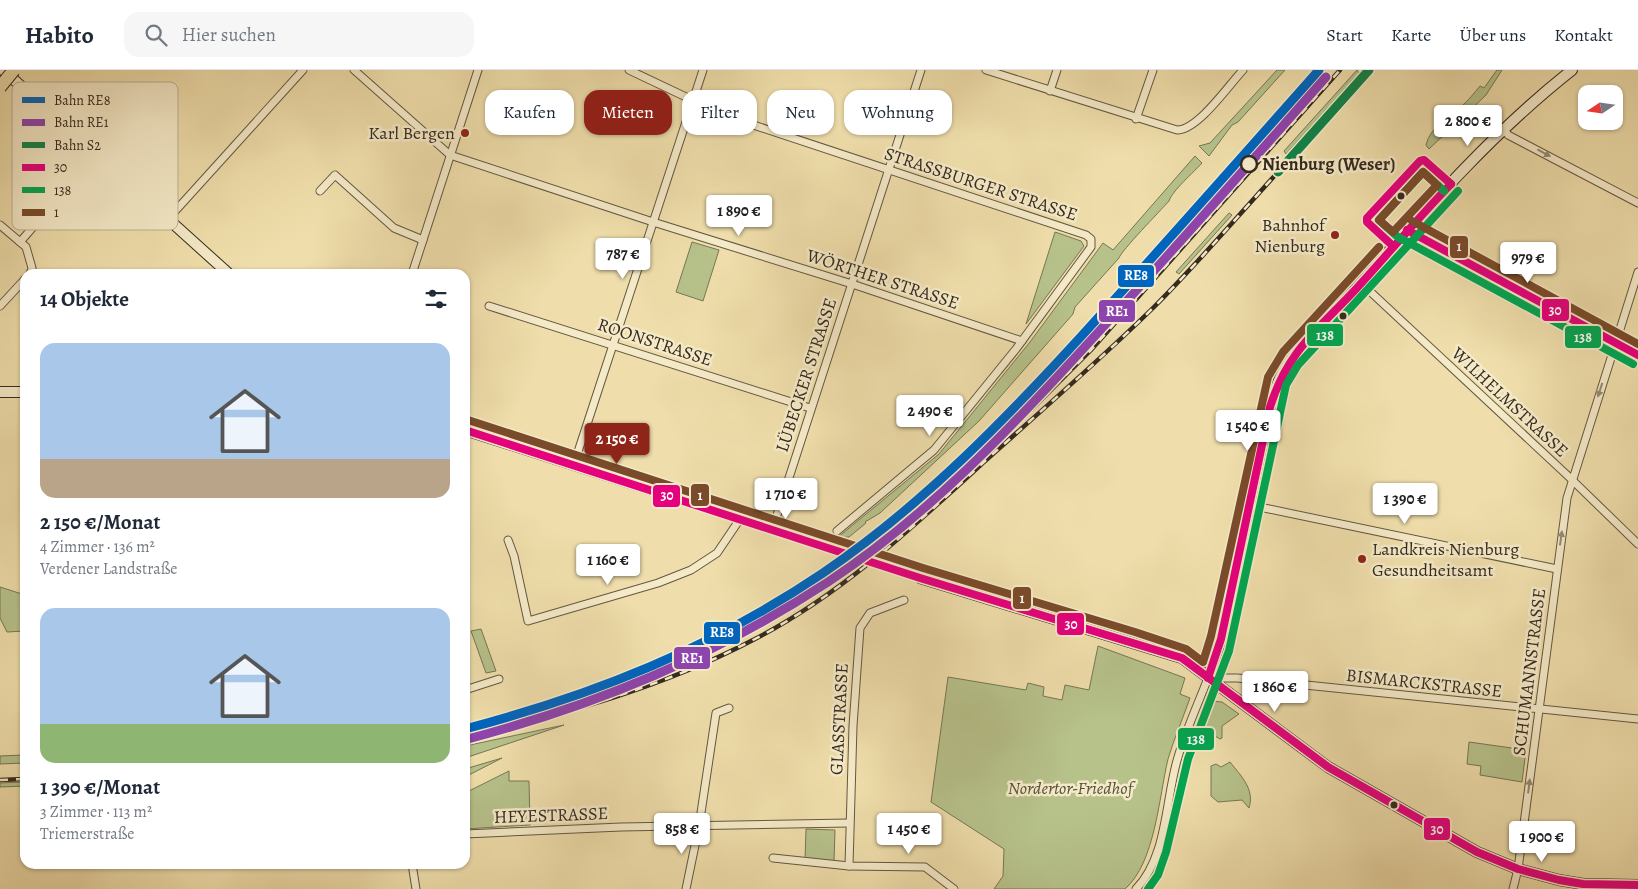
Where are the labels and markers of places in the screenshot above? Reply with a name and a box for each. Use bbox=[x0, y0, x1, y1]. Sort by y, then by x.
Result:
pin: 2 800 € bbox=[1422, 104, 1514, 147]
place label: Karl Bergen bbox=[368, 121, 455, 145]
marker: Karl Bergen bbox=[459, 127, 471, 139]
place label: Nienburg (Weser) bbox=[1262, 152, 1395, 176]
marker: Nienburg (Weser) bbox=[1240, 155, 1258, 173]
unlabelled marker bbox=[1396, 191, 1406, 201]
pin: 1 890 € bbox=[693, 194, 785, 237]
place label: Bahnhof Nienburg bbox=[1254, 213, 1328, 258]
marker: Bahnhof Nienburg bbox=[1329, 229, 1341, 241]
pin: 787 € bbox=[588, 238, 658, 280]
pin: 979 € bbox=[1493, 242, 1563, 284]
unlabelled marker bbox=[1338, 311, 1348, 321]
pin: 2 490 € bbox=[884, 394, 976, 437]
pin: 1 540 € bbox=[1202, 410, 1294, 452]
pin: 2 150 € bbox=[571, 422, 663, 465]
pin: 1 710 € bbox=[740, 478, 832, 520]
pin: 1 390 € bbox=[1359, 482, 1451, 525]
place label: Landkreis Nienburg Gesundheitsamt bbox=[1372, 537, 1519, 582]
pin: 1 160 € bbox=[562, 544, 654, 586]
marker: Landkreis Nienburg Gesundheitsamt bbox=[1356, 553, 1368, 565]
pin: 1 860 € bbox=[1229, 670, 1321, 713]
unlabelled marker bbox=[1389, 800, 1399, 810]
pin: 858 € bbox=[647, 812, 717, 855]
pin: 1 450 € bbox=[863, 812, 955, 855]
pin: 1 900 € bbox=[1496, 820, 1588, 863]

